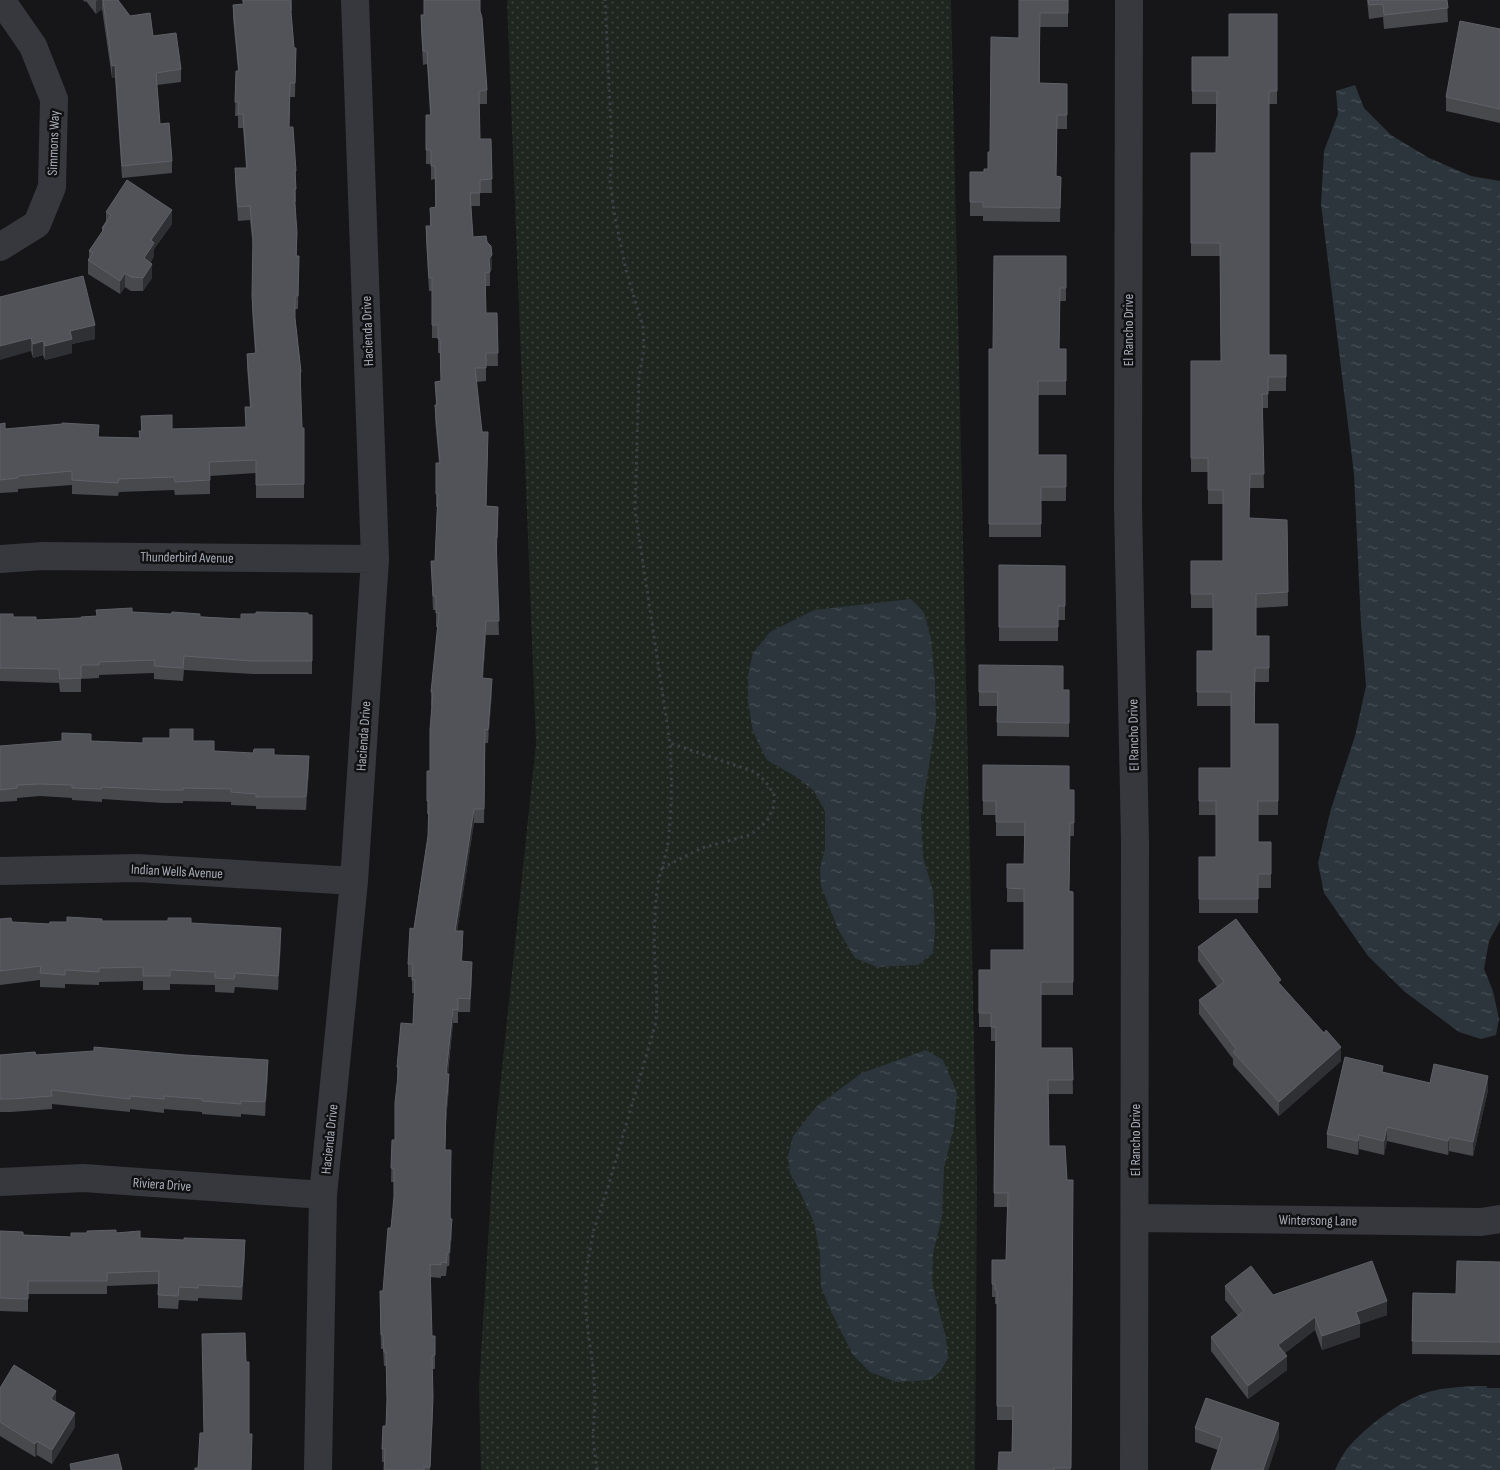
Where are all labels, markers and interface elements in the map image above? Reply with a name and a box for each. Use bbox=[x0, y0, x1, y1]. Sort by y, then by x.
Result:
street label: Simmons Way bbox=[44, 110, 63, 176]
street label: El Rancho Drive bbox=[1120, 294, 1137, 366]
street label: Hacienda Drive bbox=[358, 296, 377, 366]
street label: Thunderbird Avenue bbox=[140, 548, 234, 567]
street label: El Rancho Drive bbox=[1124, 699, 1143, 771]
street label: Hacienda Drive bbox=[353, 700, 374, 772]
street label: Indian Wells Avenue bbox=[131, 861, 223, 882]
street label: Hacienda Drive bbox=[317, 1103, 342, 1175]
street label: El Rancho Drive bbox=[1127, 1104, 1144, 1176]
street label: Riviera Drive bbox=[132, 1174, 192, 1195]
street label: Wintersong Lane bbox=[1279, 1211, 1357, 1230]

